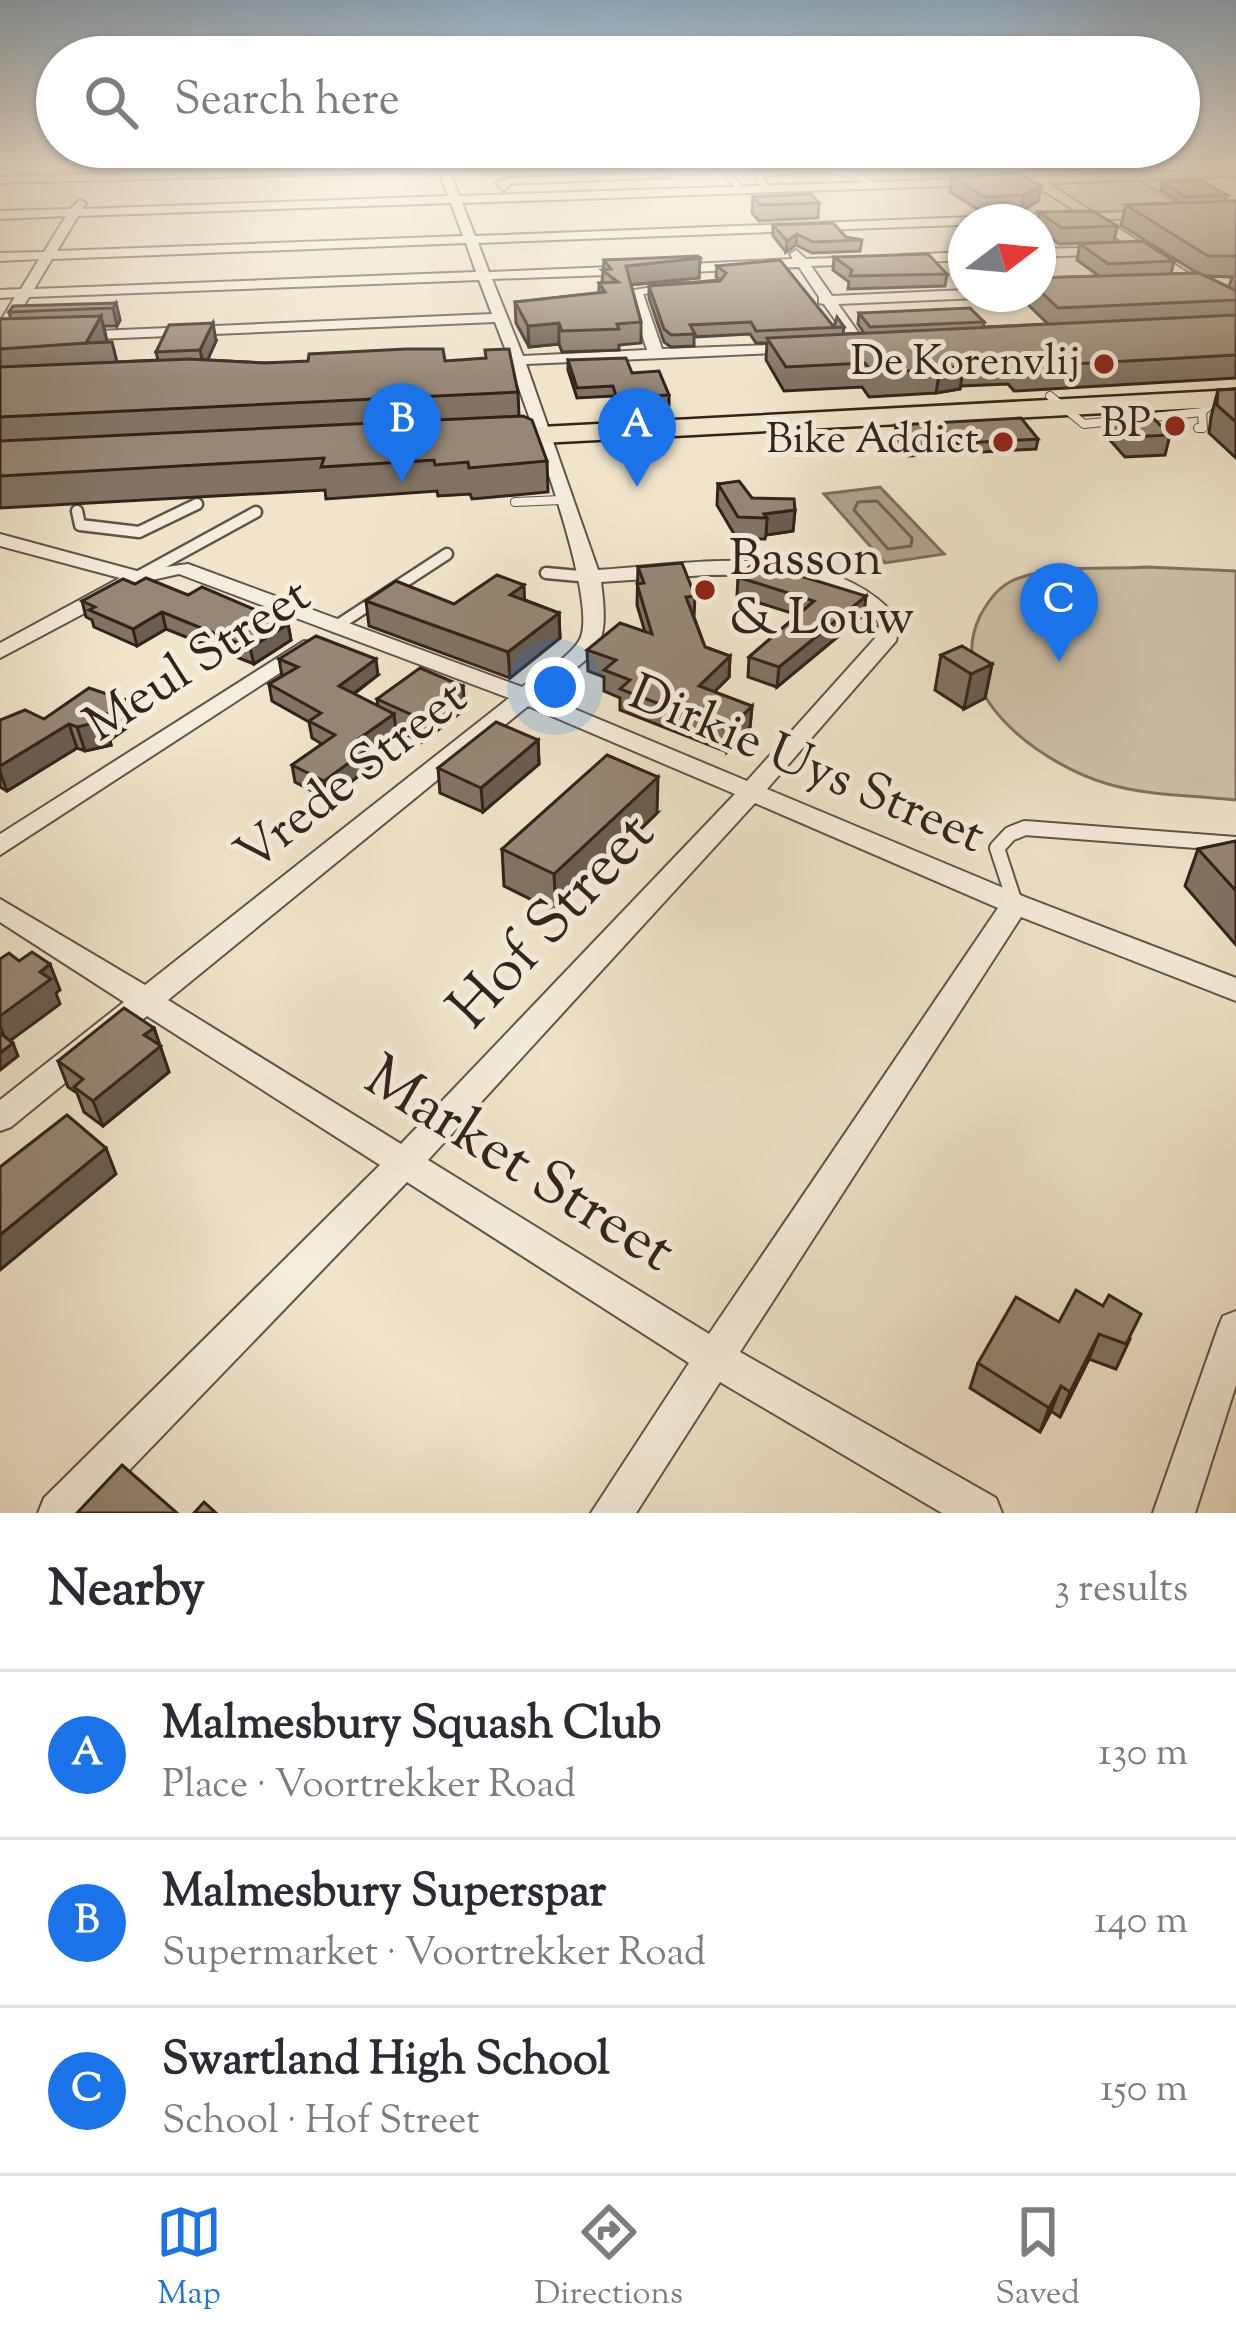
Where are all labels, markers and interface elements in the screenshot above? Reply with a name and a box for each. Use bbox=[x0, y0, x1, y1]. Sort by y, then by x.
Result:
search box bbox=[36, 36, 1200, 168]
icon: search bbox=[78, 69, 144, 135]
text: Search here bbox=[174, 70, 400, 135]
north arrow bbox=[948, 204, 1056, 312]
place label: De Korenvlij bbox=[851, 334, 1080, 394]
marker: De Korenvlij bbox=[1091, 351, 1117, 377]
pin: B bbox=[363, 383, 441, 482]
pin: A bbox=[598, 388, 676, 487]
place label: BP bbox=[1101, 396, 1151, 456]
place label: Bike Addict bbox=[766, 412, 979, 472]
marker: BP bbox=[1162, 413, 1188, 439]
marker: Bike Addict bbox=[990, 429, 1016, 455]
place label: Basson & Louw bbox=[729, 525, 914, 657]
street label: Meul Street bbox=[72, 562, 326, 762]
pin: C bbox=[1020, 563, 1098, 662]
marker: Basson & Louw bbox=[692, 577, 718, 603]
your location bbox=[525, 657, 585, 717]
street label: Dirkie Uys Street bbox=[617, 659, 995, 875]
street label: Vrede Street bbox=[222, 664, 484, 892]
street label: Hof Street bbox=[431, 795, 677, 1051]
street label: Market Street bbox=[346, 1037, 690, 1297]
text: Nearby bbox=[48, 1555, 205, 1628]
text: 3 results bbox=[1054, 1563, 1188, 1619]
text: Malmesbury Squash Club bbox=[162, 1694, 661, 1759]
text: A bbox=[71, 1727, 103, 1783]
text: 130 m bbox=[1098, 1727, 1188, 1783]
text: Place · Voortrekker Road bbox=[162, 1759, 576, 1815]
text: Malmesbury Superspar bbox=[162, 1862, 606, 1927]
text: B bbox=[75, 1895, 99, 1951]
text: 140 m bbox=[1094, 1895, 1188, 1951]
text: Supermarket · Voortrekker Road bbox=[162, 1927, 706, 1983]
text: Swartland High School bbox=[162, 2030, 610, 2095]
text: C bbox=[71, 2063, 103, 2119]
text: 150 m bbox=[1100, 2063, 1188, 2119]
text: School · Hof Street bbox=[162, 2095, 480, 2151]
tab: Map bbox=[156, 2199, 222, 2319]
tab: Directions bbox=[534, 2199, 683, 2319]
tab: Saved bbox=[995, 2199, 1080, 2319]

